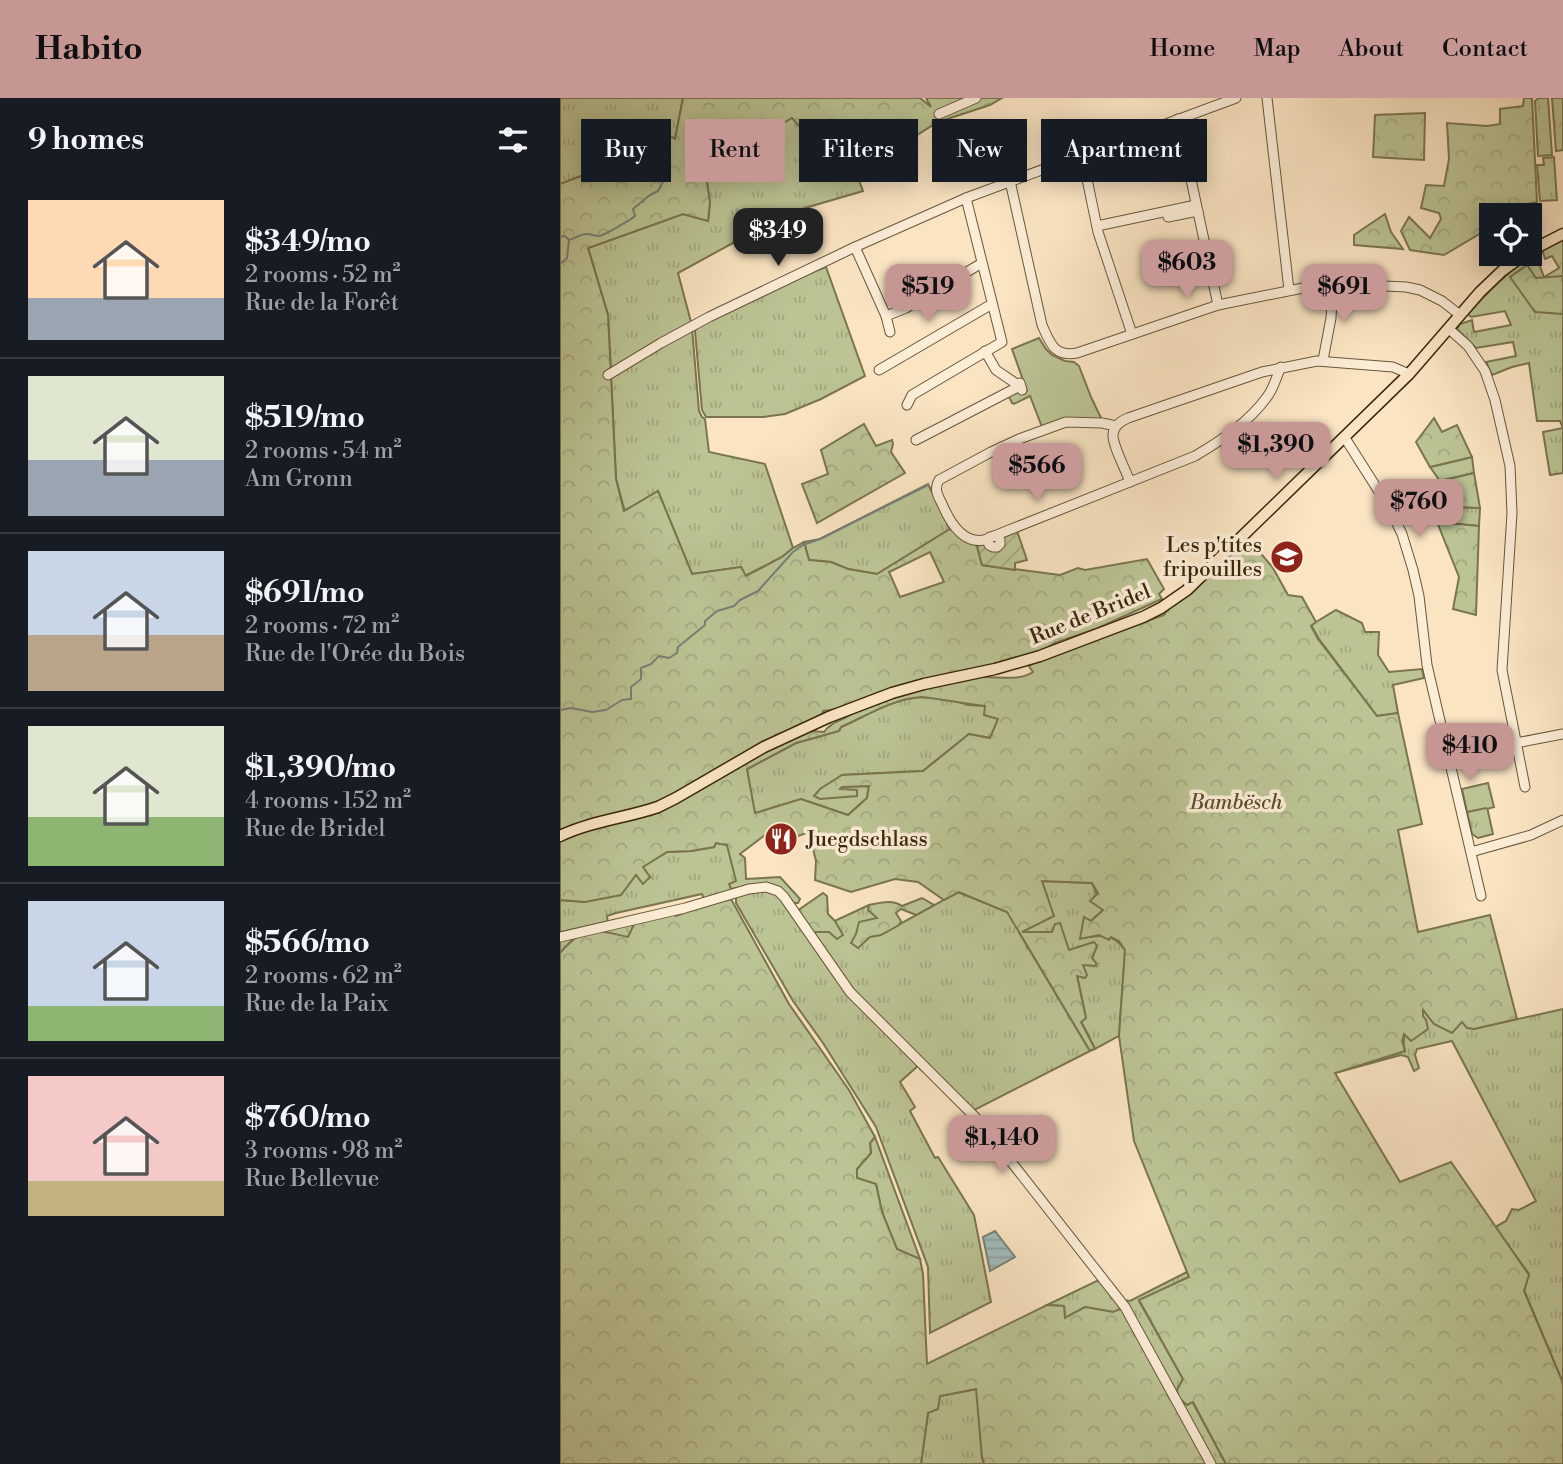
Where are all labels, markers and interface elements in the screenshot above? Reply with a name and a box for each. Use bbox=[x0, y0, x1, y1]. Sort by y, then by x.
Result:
text: Habito bbox=[35, 29, 143, 70]
text: Home bbox=[1150, 34, 1215, 64]
text: Map bbox=[1253, 34, 1301, 64]
text: About bbox=[1339, 34, 1404, 64]
text: Contact bbox=[1442, 34, 1528, 64]
chip: Buy bbox=[581, 119, 671, 182]
chip: Rent bbox=[685, 119, 785, 182]
chip: Filters bbox=[799, 119, 918, 182]
chip: New bbox=[932, 119, 1027, 182]
chip: Apartment bbox=[1041, 119, 1207, 182]
text: 9 homes bbox=[28, 121, 144, 159]
icon: filters bbox=[494, 121, 532, 159]
map controls bbox=[1479, 203, 1542, 266]
button: locate bbox=[1479, 203, 1542, 266]
pin: $349 bbox=[737, 208, 819, 268]
text: $349 bbox=[749, 217, 807, 245]
text: $349/mo bbox=[245, 223, 371, 261]
icon: home bbox=[84, 228, 168, 312]
pin: $603 bbox=[1146, 240, 1228, 300]
text: $603 bbox=[1158, 249, 1216, 277]
text: 2 rooms · 52 m² bbox=[245, 261, 401, 289]
pin: $519 bbox=[887, 264, 969, 324]
pin: $691 bbox=[1303, 264, 1385, 324]
text: $519 bbox=[901, 273, 955, 301]
text: $691 bbox=[1318, 273, 1370, 301]
text: Rue de la Forêt bbox=[245, 289, 399, 317]
text: $519/mo bbox=[245, 399, 365, 437]
icon: home bbox=[84, 404, 168, 488]
pin: $1,390 bbox=[1219, 422, 1333, 482]
text: $1,390 bbox=[1237, 431, 1315, 459]
text: 2 rooms · 54 m² bbox=[245, 437, 402, 465]
pin: $566 bbox=[996, 444, 1078, 503]
text: $566 bbox=[1009, 452, 1065, 480]
text: Am Gronn bbox=[245, 465, 353, 493]
pin: $760 bbox=[1378, 480, 1460, 539]
text: $760 bbox=[1390, 488, 1448, 516]
place label: Les p'tites fripouilles bbox=[1163, 533, 1262, 583]
school or university icon: Les p'tites fripouilles bbox=[1268, 538, 1306, 576]
text: $691/mo bbox=[245, 574, 365, 612]
icon: home bbox=[84, 579, 168, 663]
street label: Rue de Bridel bbox=[1026, 579, 1155, 651]
text: 2 rooms · 72 m² bbox=[245, 612, 399, 640]
text: Rue de l'Orée du Bois bbox=[245, 640, 465, 668]
pin: $410 bbox=[1429, 724, 1511, 783]
text: $410 bbox=[1442, 732, 1498, 760]
text: $1,390/mo bbox=[245, 749, 396, 787]
icon: home bbox=[84, 754, 168, 838]
text: 4 rooms · 152 m² bbox=[245, 787, 411, 815]
park label: Bambësch bbox=[1189, 790, 1283, 816]
text: Rue de Bridel bbox=[245, 815, 385, 843]
restaurant icon: Juegdschlass bbox=[762, 820, 800, 858]
place label: Juegdschlass bbox=[805, 827, 928, 853]
text: $566/mo bbox=[245, 924, 370, 962]
icon: home bbox=[84, 929, 168, 1013]
text: 2 rooms · 62 m² bbox=[245, 962, 402, 990]
text: Rue de la Paix bbox=[245, 990, 388, 1018]
text: $760/mo bbox=[245, 1099, 371, 1137]
icon: home bbox=[84, 1104, 168, 1188]
pin: $1,140 bbox=[945, 1116, 1059, 1175]
text: $1,140 bbox=[965, 1124, 1039, 1152]
text: 3 rooms · 98 m² bbox=[245, 1137, 402, 1165]
text: Rue Bellevue bbox=[245, 1165, 379, 1193]

